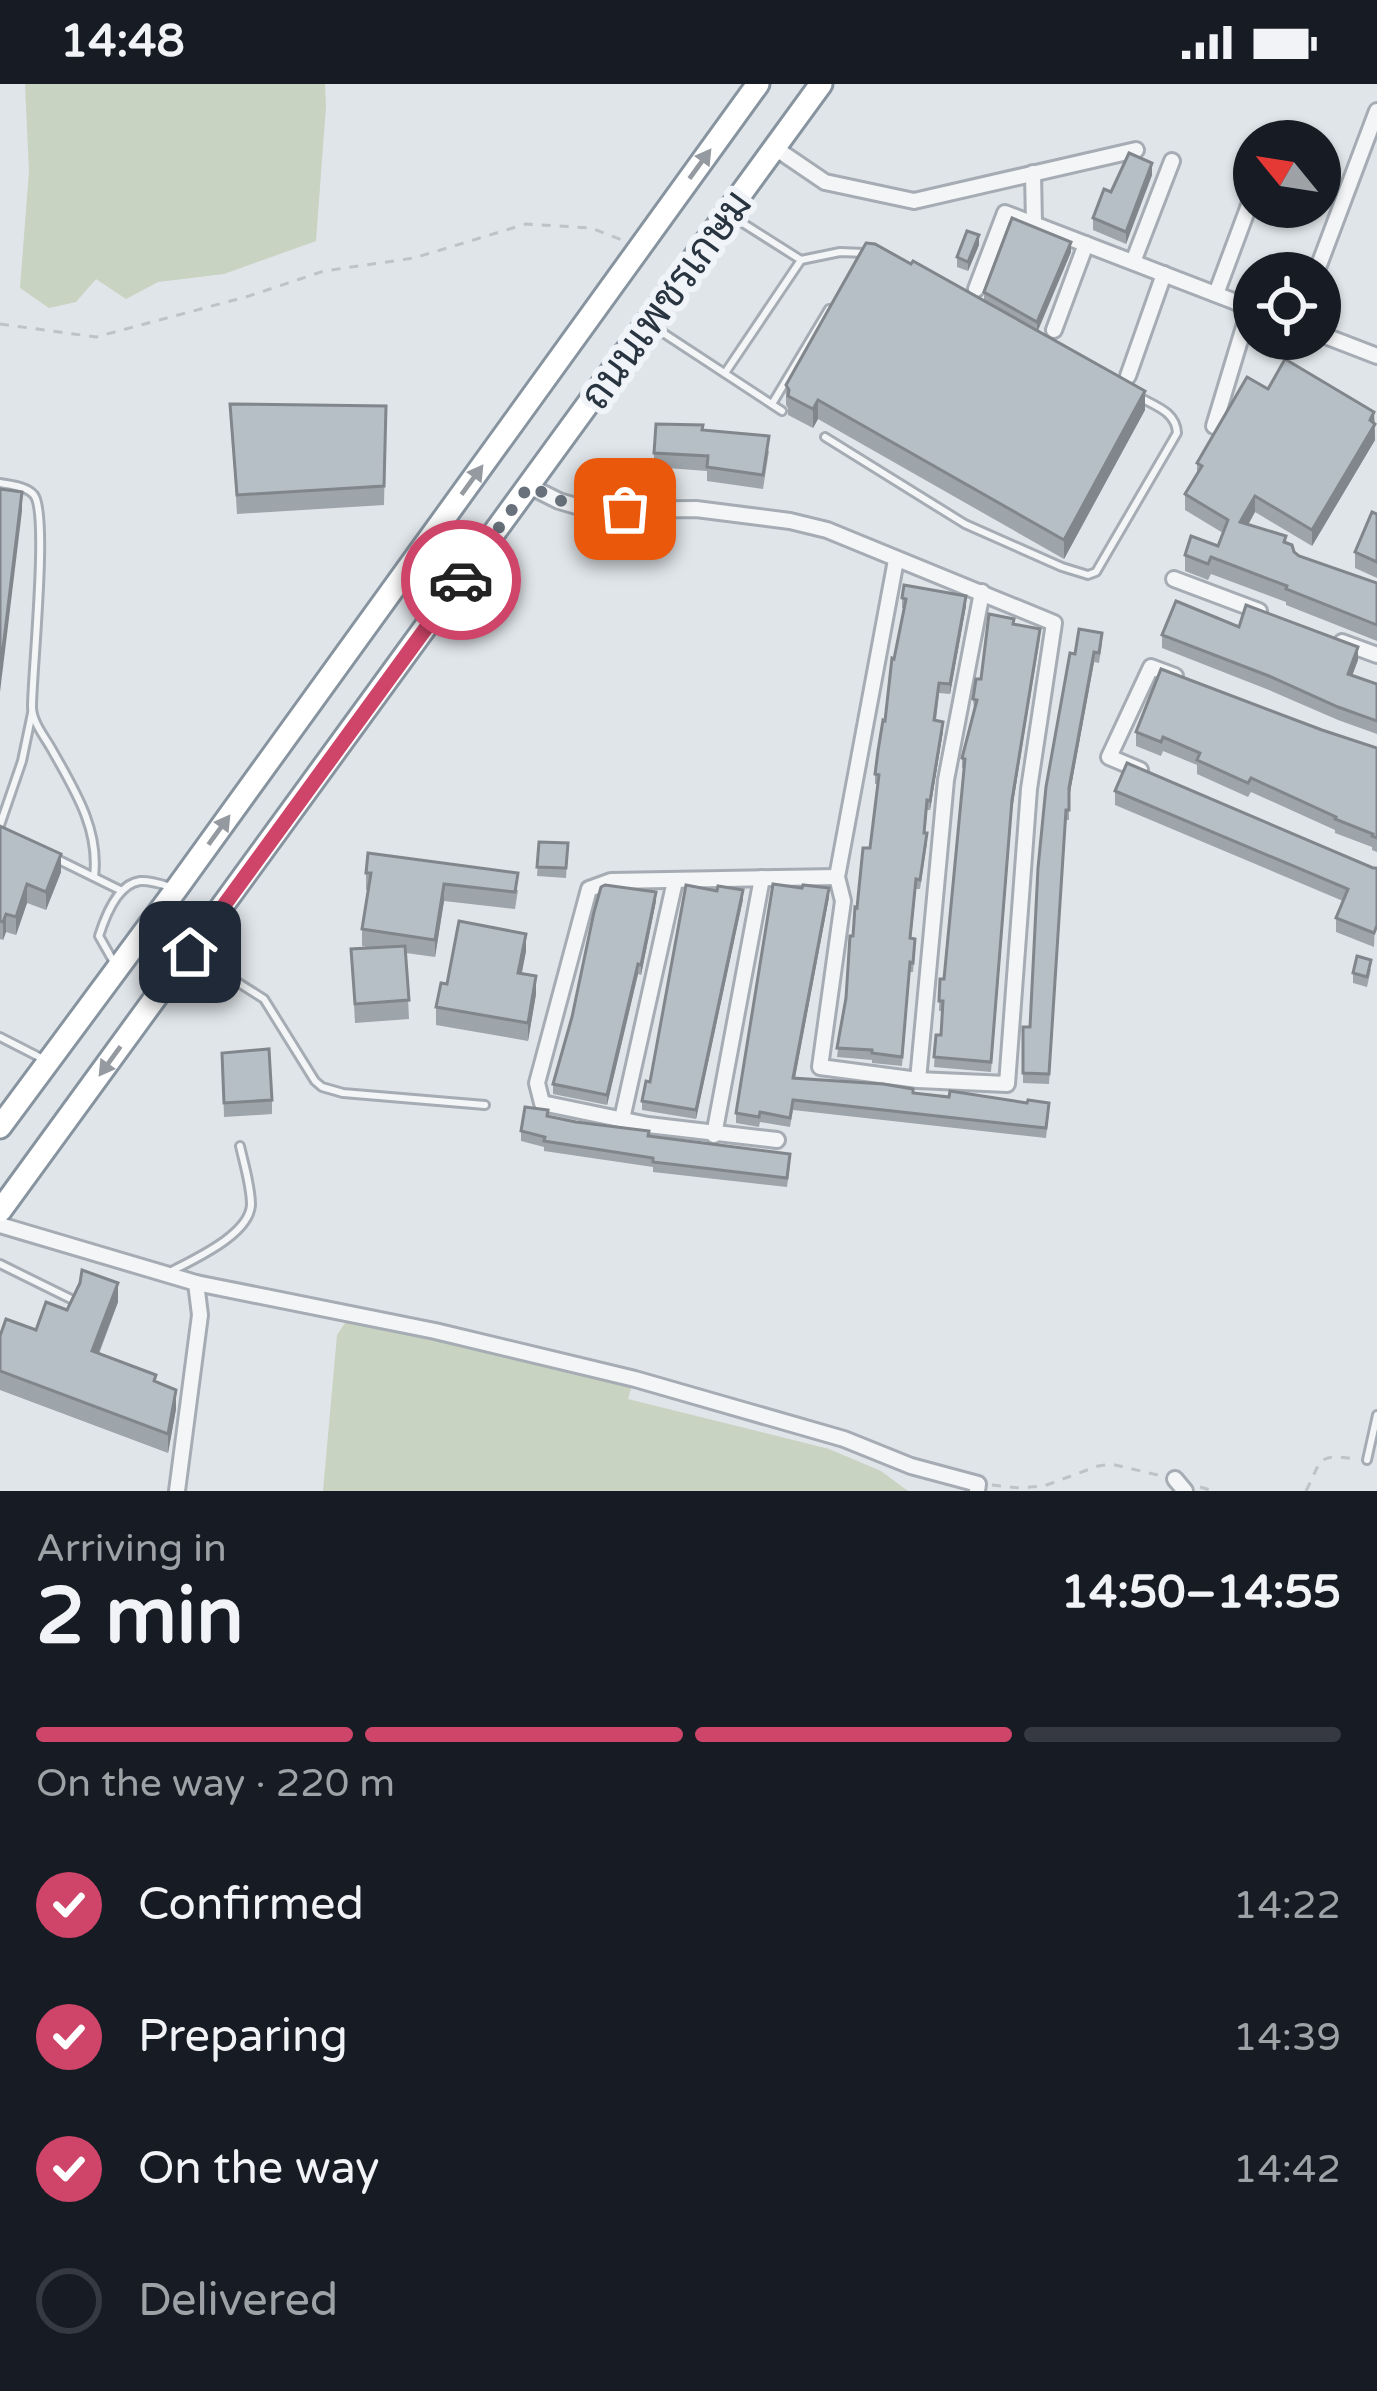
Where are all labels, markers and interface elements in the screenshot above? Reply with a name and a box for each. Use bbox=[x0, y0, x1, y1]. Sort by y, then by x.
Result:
text: 14:48 bbox=[60, 15, 185, 69]
north arrow bbox=[1233, 120, 1341, 228]
map controls bbox=[1233, 120, 1341, 360]
one-way arrow bbox=[688, 148, 712, 180]
street label: ถนนเพชรเกษม bbox=[570, 180, 763, 419]
button: locate bbox=[1233, 252, 1341, 360]
pin bbox=[574, 458, 676, 560]
one-way arrow bbox=[460, 464, 483, 496]
icon: bag bbox=[592, 476, 658, 542]
courier bbox=[401, 520, 521, 640]
icon: car bbox=[428, 547, 494, 613]
one-way arrow bbox=[207, 814, 231, 846]
pin bbox=[139, 901, 241, 1003]
icon: home bbox=[157, 919, 223, 985]
one-way arrow bbox=[98, 1045, 122, 1077]
text: Arriving in bbox=[36, 1525, 227, 1572]
text: 14:50–14:55 bbox=[1061, 1566, 1341, 1620]
text: 2 min bbox=[36, 1570, 244, 1664]
text: On the way · 220 m bbox=[36, 1760, 395, 1807]
icon: check bbox=[36, 1872, 102, 1938]
text: Confirmed bbox=[138, 1878, 364, 1932]
text: 14:22 bbox=[1233, 1882, 1341, 1929]
icon: check bbox=[36, 2004, 102, 2070]
text: Preparing bbox=[138, 2010, 348, 2064]
text: 14:39 bbox=[1233, 2014, 1341, 2061]
icon: check bbox=[36, 2136, 102, 2202]
text: On the way bbox=[138, 2142, 379, 2196]
text: 14:42 bbox=[1233, 2146, 1341, 2193]
text: Delivered bbox=[138, 2274, 338, 2328]

